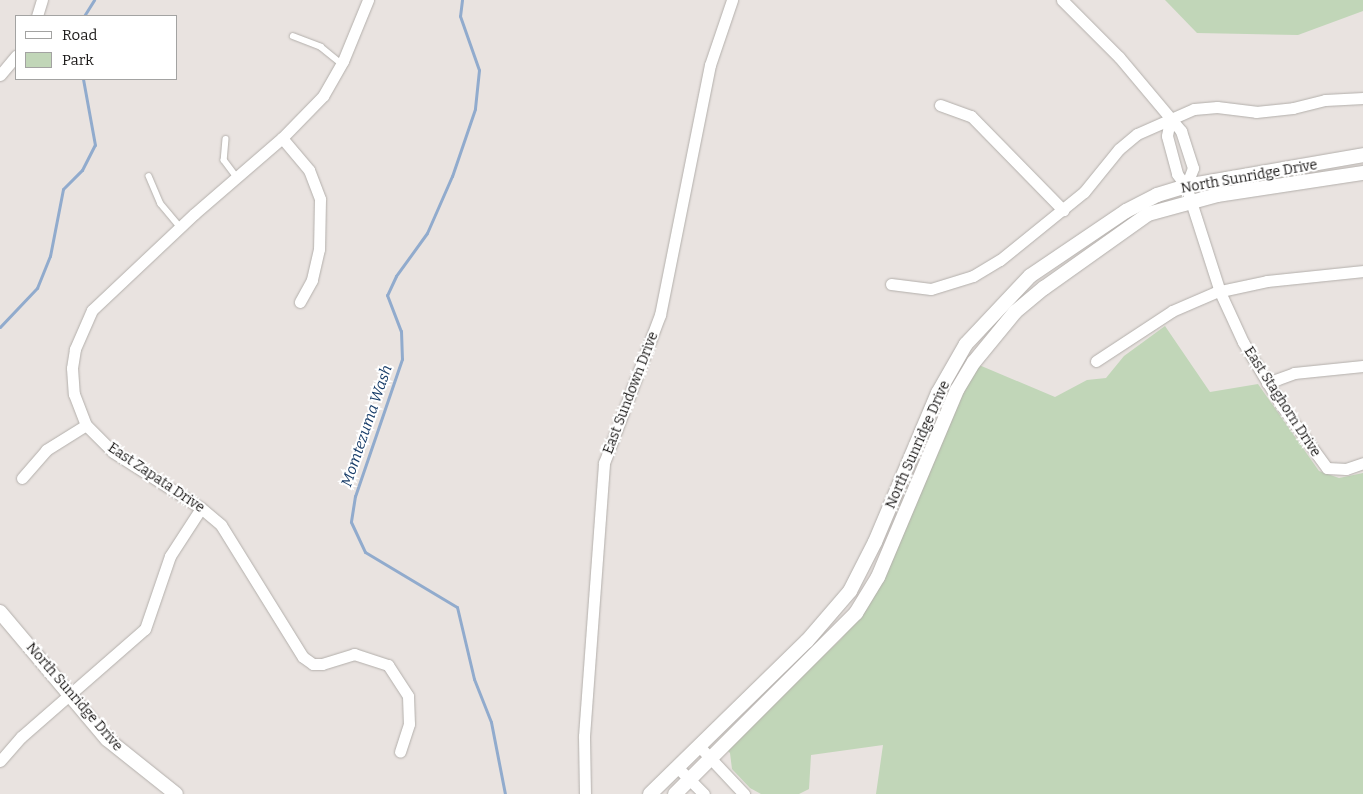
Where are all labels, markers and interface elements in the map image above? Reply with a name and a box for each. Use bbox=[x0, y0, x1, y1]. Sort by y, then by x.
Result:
legend bbox=[15, 15, 178, 80]
text: Road bbox=[62, 26, 97, 44]
text: Park bbox=[62, 51, 94, 69]
street label: North Sunridge Drive bbox=[1179, 157, 1319, 197]
street label: East Sundown Drive bbox=[600, 329, 662, 457]
street label: East Staghorn Drive bbox=[1240, 344, 1324, 460]
water label: Momtezuma Wash bbox=[338, 363, 396, 489]
street label: North Sunridge Drive bbox=[882, 378, 954, 512]
street label: East Zapata Drive bbox=[105, 439, 207, 517]
street label: North Sunridge Drive bbox=[22, 639, 126, 755]

